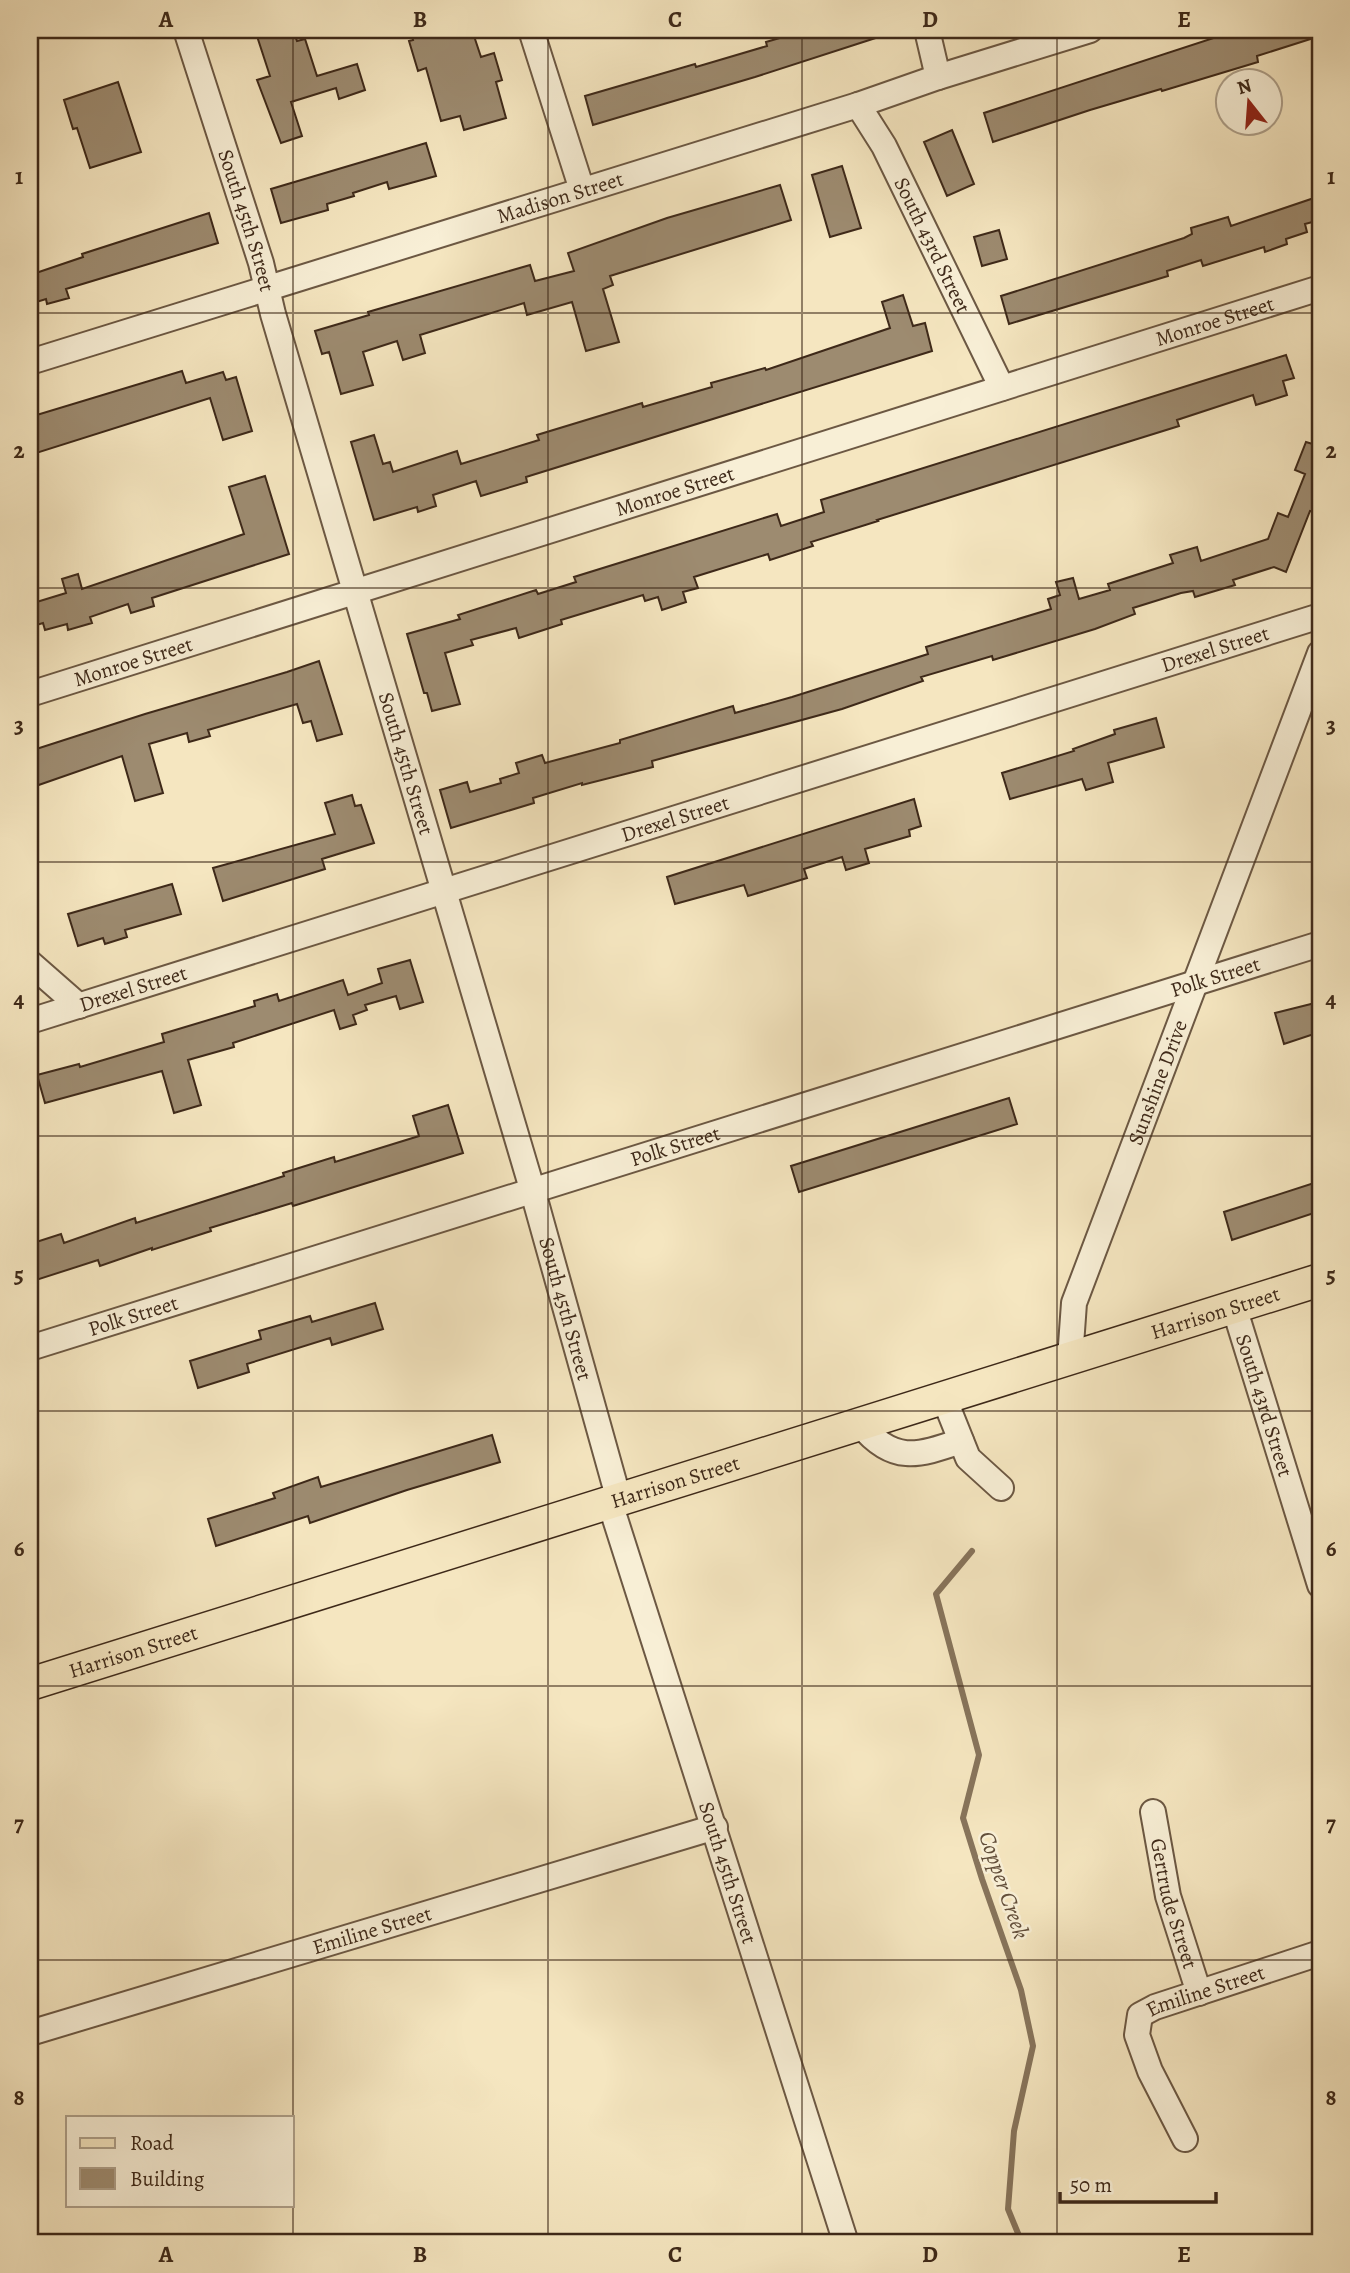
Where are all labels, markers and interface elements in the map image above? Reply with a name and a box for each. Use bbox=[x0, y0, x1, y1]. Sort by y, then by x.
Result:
text: A bbox=[158, 4, 174, 35]
text: B bbox=[413, 4, 427, 35]
text: C bbox=[668, 4, 682, 35]
text: D bbox=[922, 4, 938, 35]
text: E bbox=[1177, 4, 1191, 35]
north arrow bbox=[1214, 66, 1284, 136]
text: N bbox=[1234, 72, 1255, 101]
street label: South 45th Street bbox=[211, 146, 281, 294]
text: 1 bbox=[15, 161, 23, 192]
text: 1 bbox=[1327, 161, 1335, 192]
street label: Madison Street bbox=[493, 165, 627, 230]
street label: South 43rd Street bbox=[887, 173, 977, 318]
street label: Monroe Street bbox=[1152, 289, 1278, 353]
text: 2 bbox=[13, 435, 25, 466]
text: 2 bbox=[1325, 435, 1337, 466]
street label: Monroe Street bbox=[612, 459, 738, 523]
street label: Drexel Street bbox=[1158, 619, 1272, 679]
street label: Monroe Street bbox=[70, 630, 196, 693]
street label: South 45th Street bbox=[372, 689, 440, 838]
text: 3 bbox=[14, 710, 24, 741]
text: 3 bbox=[1326, 710, 1336, 741]
street label: Drexel Street bbox=[618, 788, 732, 849]
street label: Polk Street bbox=[1167, 950, 1264, 1004]
street label: Drexel Street bbox=[76, 959, 191, 1019]
text: 4 bbox=[14, 984, 25, 1015]
text: 4 bbox=[1326, 984, 1337, 1015]
street label: Sunshine Drive bbox=[1121, 1016, 1194, 1149]
street label: Polk Street bbox=[627, 1119, 724, 1173]
street label: South 45th Street bbox=[532, 1234, 599, 1384]
text: 5 bbox=[14, 1259, 24, 1290]
text: 5 bbox=[1326, 1259, 1336, 1290]
street label: Harrison Street bbox=[1147, 1279, 1283, 1346]
street label: Polk Street bbox=[85, 1289, 181, 1343]
street label: South 43rd Street bbox=[1229, 1330, 1300, 1480]
street label: Harrison Street bbox=[607, 1449, 743, 1515]
text: 6 bbox=[14, 1533, 25, 1564]
text: 6 bbox=[1326, 1533, 1337, 1564]
street label: Harrison Street bbox=[65, 1618, 201, 1685]
street label: South 45th Street bbox=[692, 1798, 764, 1947]
text: 7 bbox=[14, 1808, 24, 1839]
text: 7 bbox=[1326, 1808, 1336, 1839]
water label: Copper Creek bbox=[971, 1827, 1037, 1943]
street label: Gertrude Street bbox=[1144, 1836, 1204, 1972]
street label: Emiline Street bbox=[309, 1899, 435, 1961]
street label: Emiline Street bbox=[1141, 1958, 1268, 2023]
text: 8 bbox=[13, 2082, 25, 2113]
text: 8 bbox=[1325, 2082, 1337, 2113]
legend bbox=[66, 2116, 294, 2206]
text: Road bbox=[130, 2129, 174, 2157]
scale bar bbox=[1060, 2161, 1215, 2205]
text: Building bbox=[130, 2165, 205, 2193]
text: 50 m bbox=[1070, 2171, 1112, 2199]
text: A bbox=[158, 2239, 174, 2270]
text: B bbox=[413, 2239, 427, 2270]
text: C bbox=[668, 2239, 682, 2270]
text: D bbox=[922, 2239, 938, 2270]
text: E bbox=[1177, 2239, 1191, 2270]

